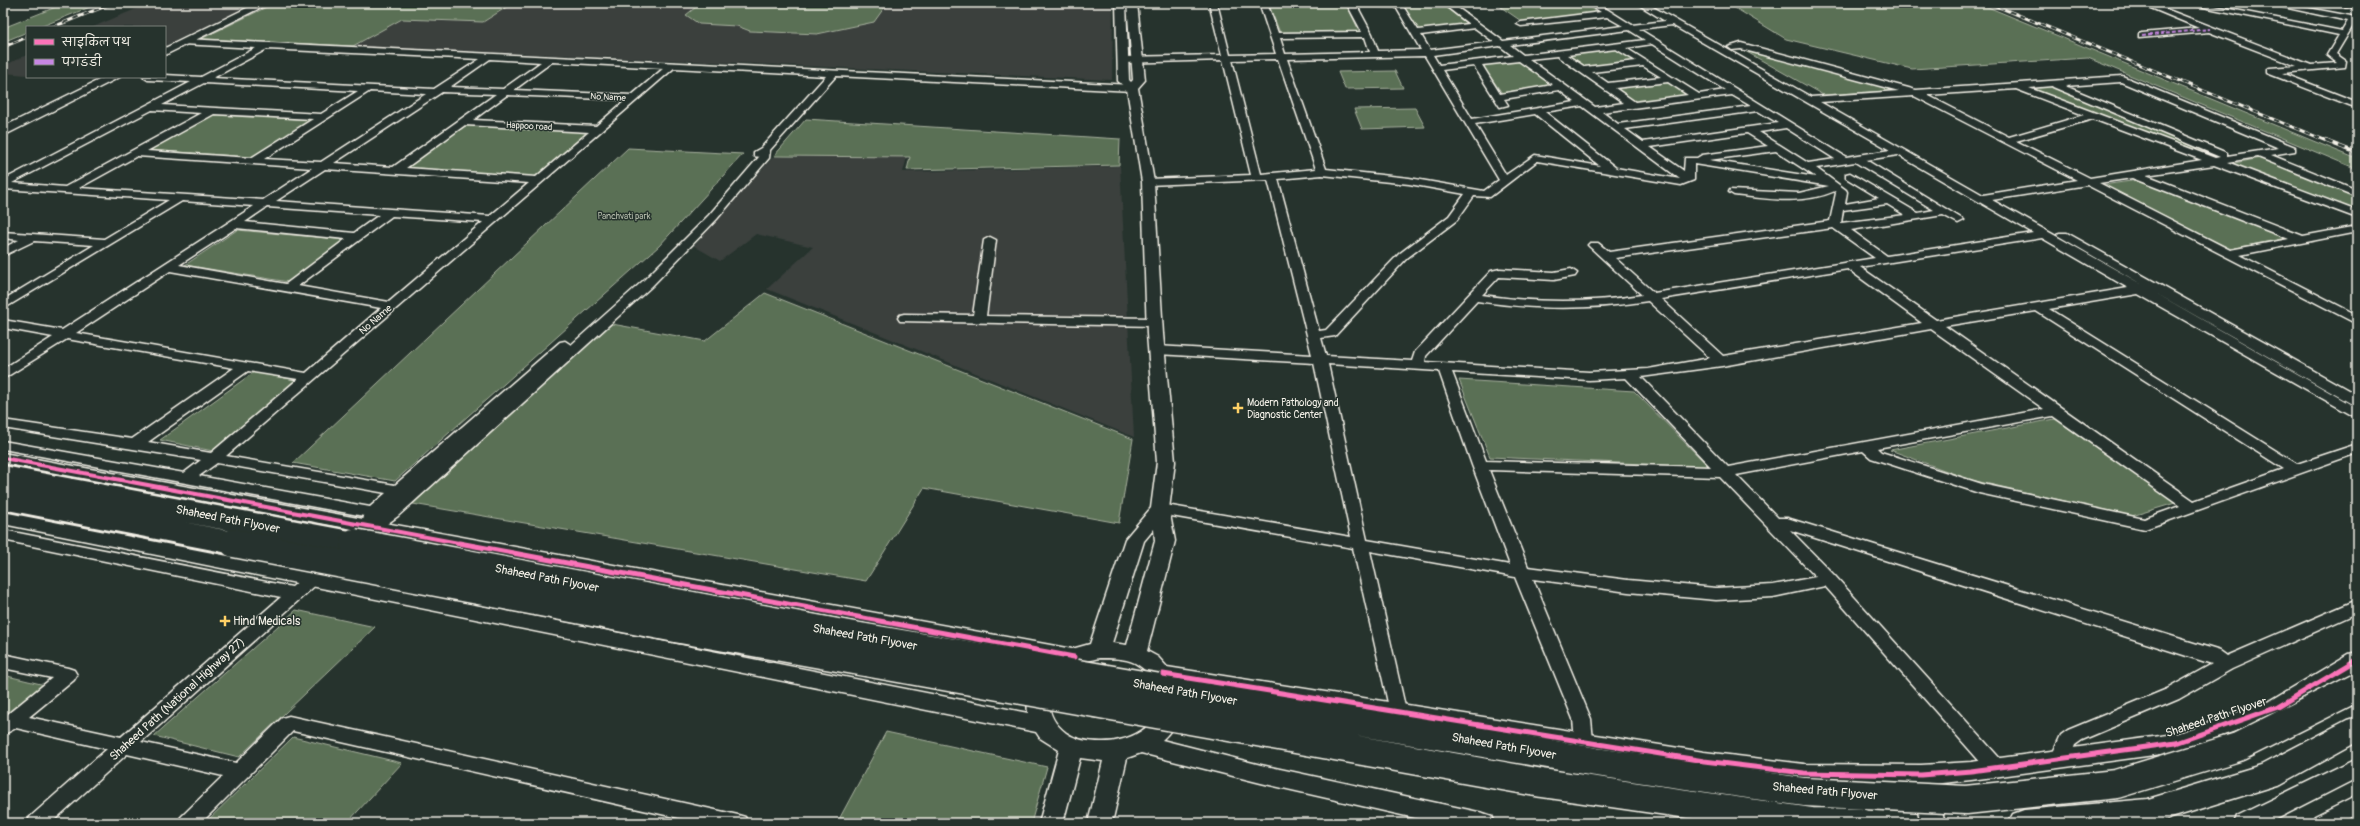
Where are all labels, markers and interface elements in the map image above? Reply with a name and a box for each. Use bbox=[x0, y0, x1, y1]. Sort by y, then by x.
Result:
legend bbox=[26, 26, 166, 78]
text: साइकिल पथ bbox=[61, 33, 132, 50]
text: पगडंडी bbox=[61, 53, 103, 70]
street label: No Name bbox=[590, 91, 627, 104]
street label: Happoo road bbox=[505, 120, 552, 133]
park label: Panchvati park bbox=[598, 211, 651, 222]
street label: No Name bbox=[357, 302, 395, 337]
place label: Modern Pathology and Diagnostic Center bbox=[1247, 397, 1339, 421]
marker: Modern Pathology and Diagnostic Center bbox=[1232, 402, 1244, 414]
street label: Shaheed Path Flyover bbox=[175, 502, 282, 537]
street label: Shaheed Path Flyover bbox=[494, 561, 601, 596]
place label: Hind Medicals bbox=[233, 614, 301, 629]
marker: Hind Medicals bbox=[220, 616, 230, 626]
street label: Shaheed Path Flyover bbox=[811, 621, 919, 654]
street label: Shaheed Path (National Highway 27) bbox=[107, 635, 248, 764]
street label: Shaheed Path Flyover bbox=[1131, 676, 1239, 709]
street label: Shaheed Path Flyover bbox=[2164, 694, 2269, 741]
street label: Shaheed Path Flyover bbox=[1450, 730, 1558, 763]
street label: Shaheed Path Flyover bbox=[1772, 779, 1879, 804]

